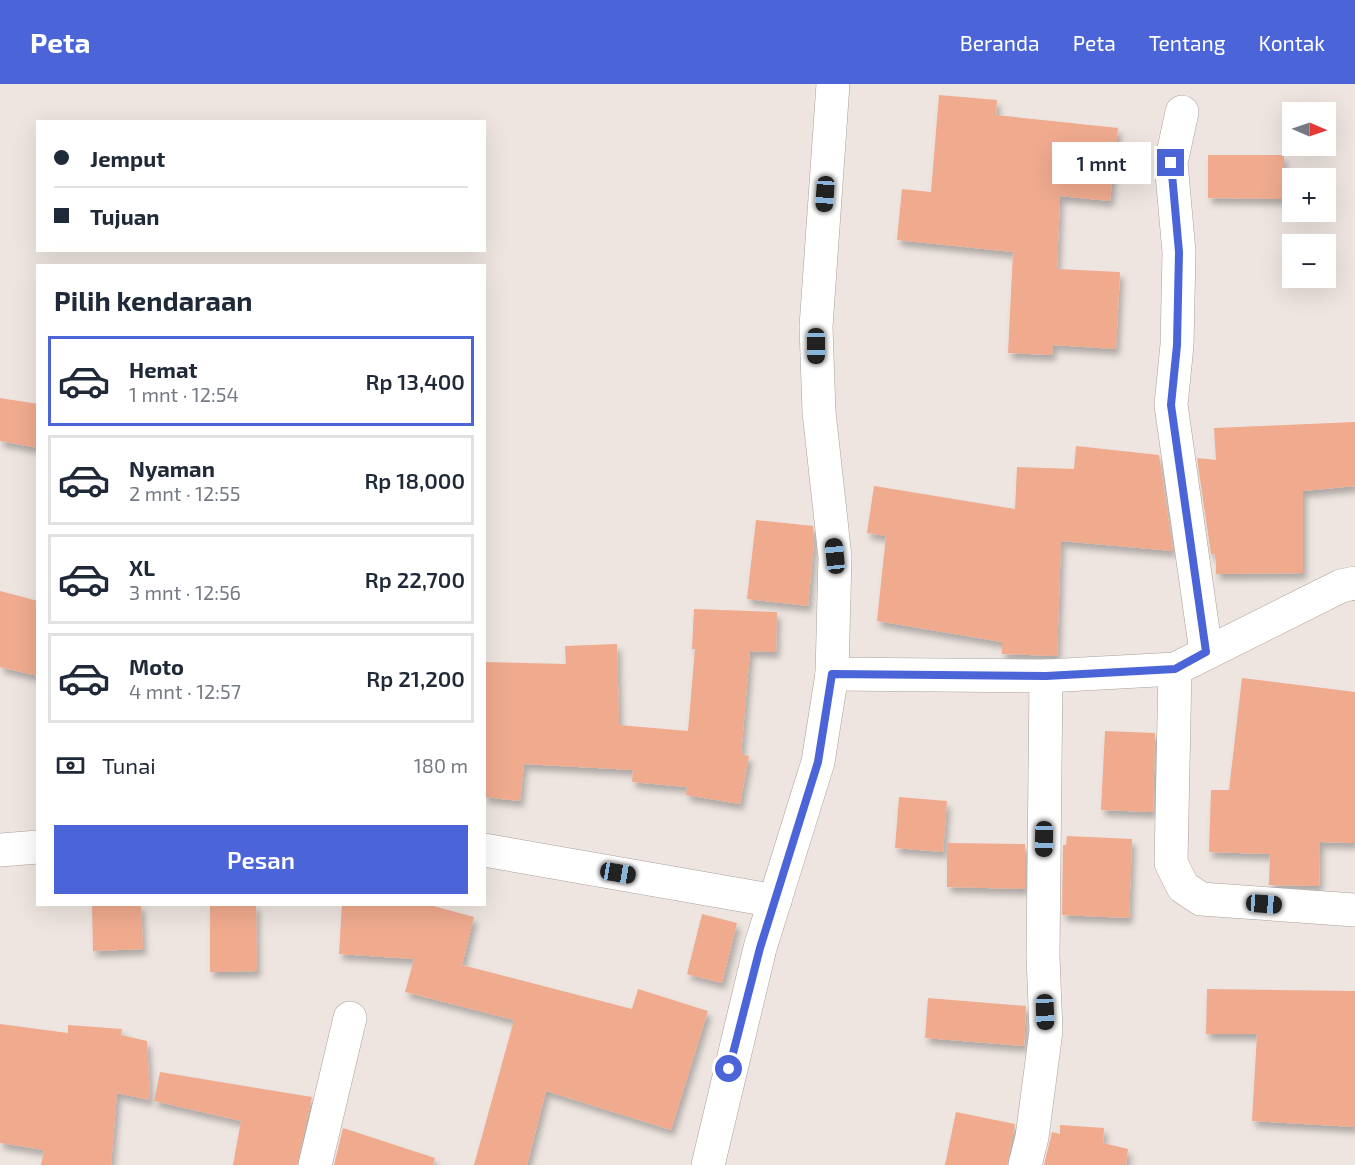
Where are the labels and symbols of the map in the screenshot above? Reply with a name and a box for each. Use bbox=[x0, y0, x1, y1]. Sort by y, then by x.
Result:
north arrow bbox=[1282, 102, 1336, 156]
callout: 1 mnt bbox=[1051, 142, 1150, 184]
route end bbox=[1157, 149, 1184, 176]
car bbox=[815, 175, 835, 213]
car bbox=[807, 328, 825, 364]
car bbox=[824, 537, 846, 575]
car bbox=[1035, 821, 1053, 857]
car bbox=[599, 861, 637, 885]
car bbox=[1245, 894, 1283, 914]
car bbox=[1035, 994, 1055, 1030]
route start bbox=[715, 1055, 742, 1082]

